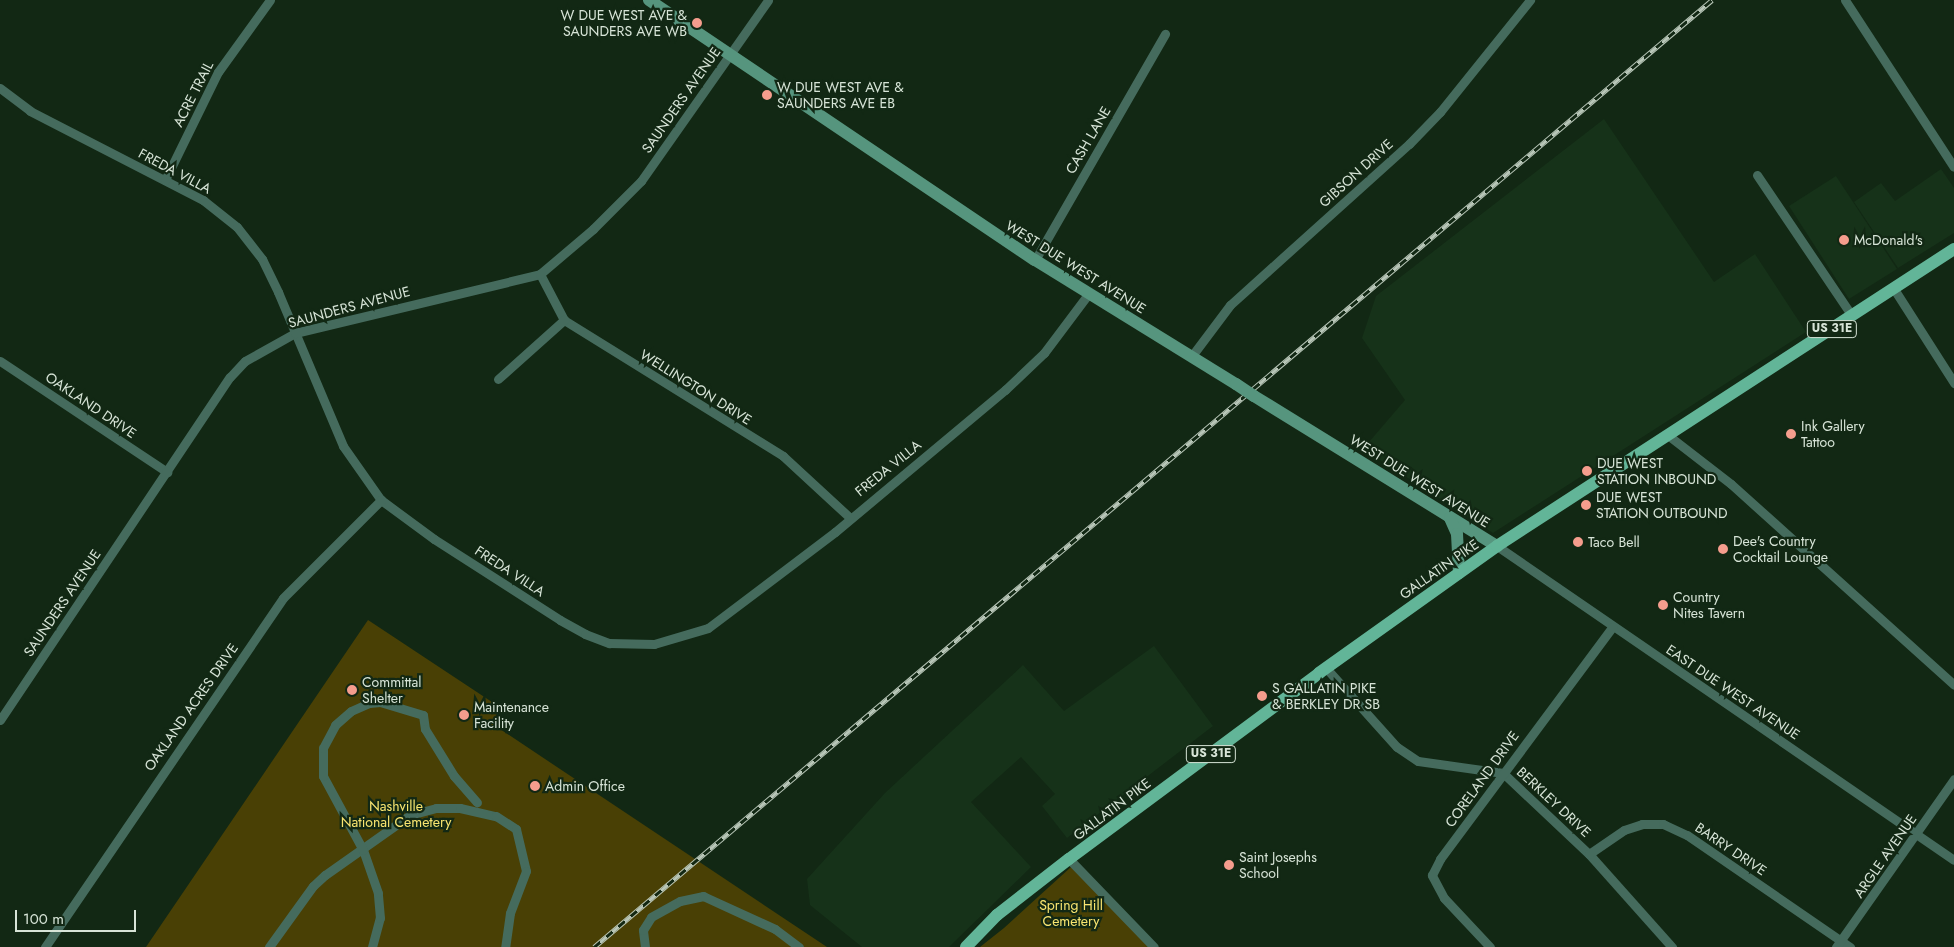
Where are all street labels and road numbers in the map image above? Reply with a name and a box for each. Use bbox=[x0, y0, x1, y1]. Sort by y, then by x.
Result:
street label: SAUNDERS AVENUE bbox=[638, 44, 724, 156]
street label: ACRE TRAIL bbox=[169, 58, 217, 130]
street label: CASH LANE bbox=[1062, 103, 1114, 177]
street label: GIBSON DRIVE bbox=[1316, 135, 1396, 211]
street label: FREDA VILLA bbox=[136, 145, 214, 197]
street label: WEST DUE WEST AVENUE bbox=[1003, 217, 1149, 317]
street label: SAUNDERS AVENUE bbox=[286, 283, 412, 331]
road number: US 31E bbox=[1806, 320, 1858, 338]
street label: WELLINGTON DRIVE bbox=[637, 346, 755, 428]
street label: OAKLAND DRIVE bbox=[42, 368, 140, 442]
street label: WEST DUE WEST AVENUE bbox=[1347, 431, 1493, 531]
street label: FREDA VILLA bbox=[852, 436, 924, 500]
street label: GALLATIN PIKE bbox=[1396, 536, 1482, 602]
street label: FREDA VILLA bbox=[472, 542, 548, 600]
street label: SAUNDERS AVENUE bbox=[20, 546, 104, 660]
street label: OAKLAND ACRES DRIVE bbox=[141, 640, 241, 774]
street label: EAST DUE WEST AVENUE bbox=[1663, 641, 1803, 743]
street label: CORELAND DRIVE bbox=[1442, 728, 1522, 830]
road number: US 31E bbox=[1185, 744, 1237, 764]
street label: BERKLEY DRIVE bbox=[1514, 763, 1594, 841]
street label: GALLATIN PIKE bbox=[1070, 774, 1154, 844]
street label: ARGLE AVENUE bbox=[1850, 811, 1920, 901]
street label: BARRY DRIVE bbox=[1692, 819, 1770, 879]

